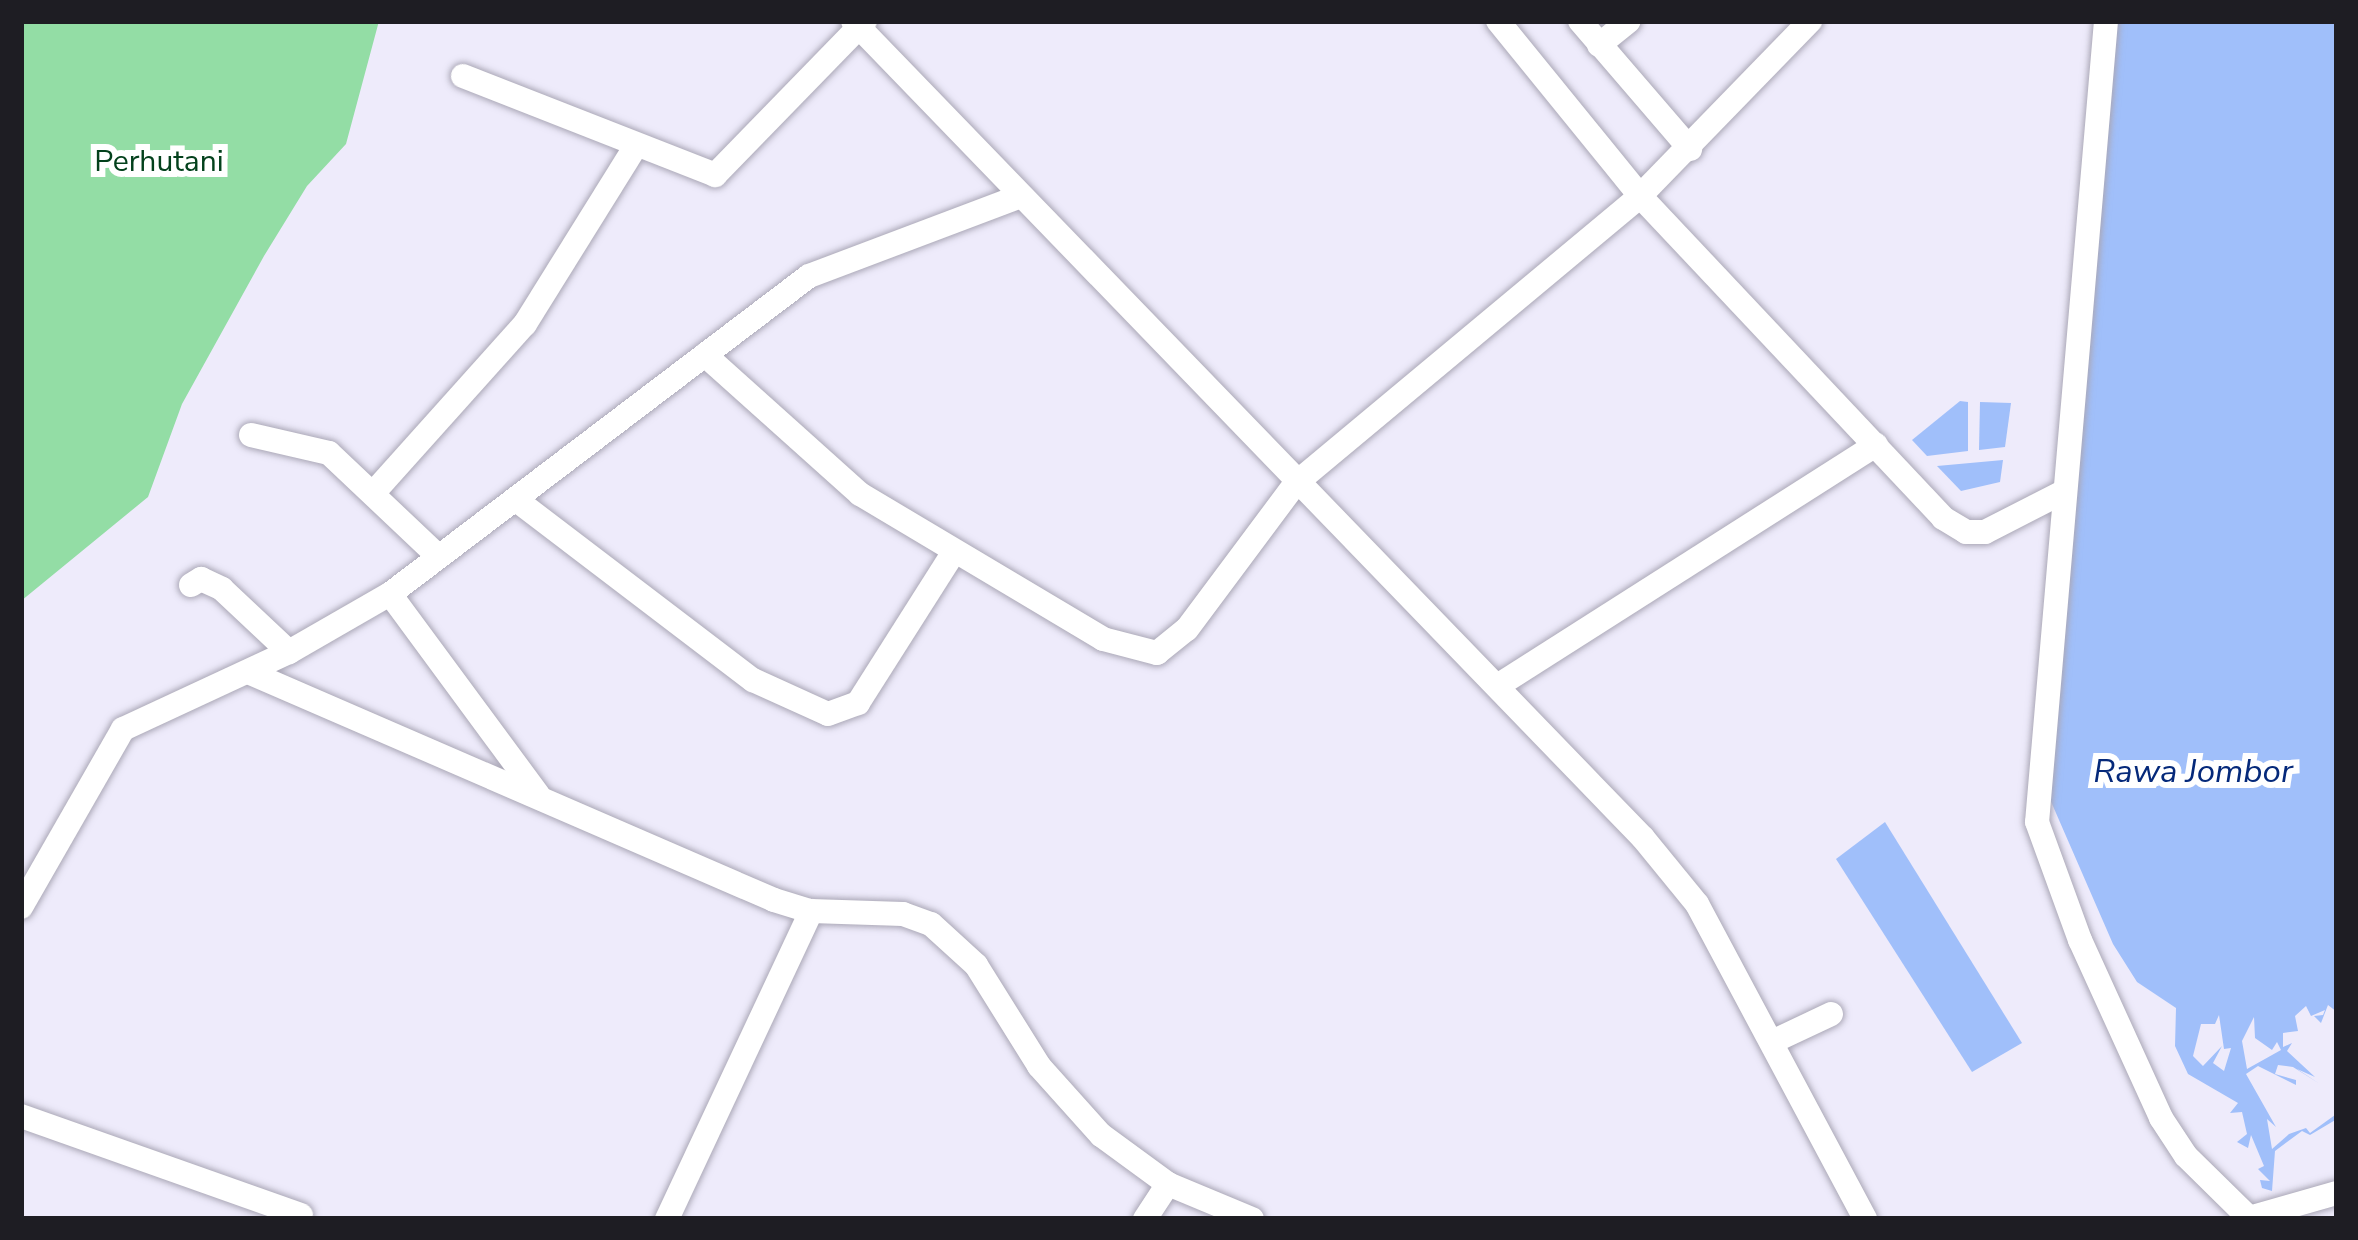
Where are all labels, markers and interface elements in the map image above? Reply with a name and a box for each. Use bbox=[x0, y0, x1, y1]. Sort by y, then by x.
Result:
park label: Perhutani bbox=[94, 144, 224, 180]
water label: Rawa Jombor bbox=[2093, 752, 2293, 792]

